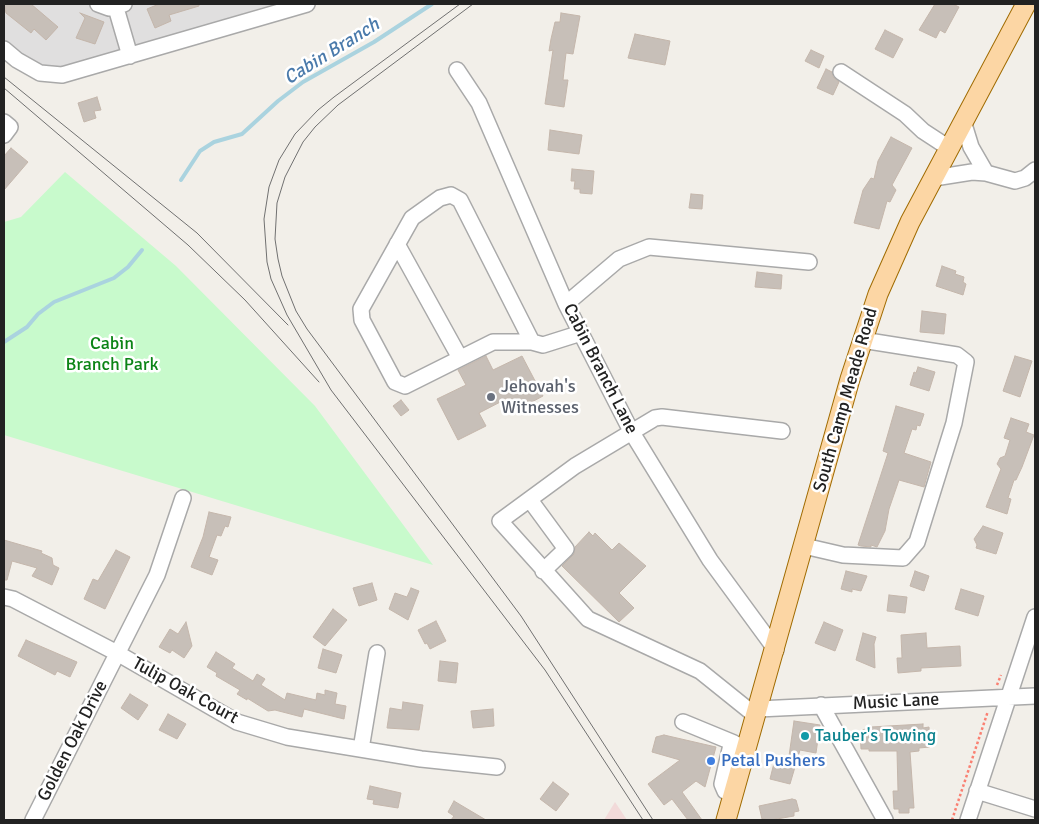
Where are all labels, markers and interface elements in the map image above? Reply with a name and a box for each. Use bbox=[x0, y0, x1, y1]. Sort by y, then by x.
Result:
water label: Cabin Branch bbox=[280, 14, 384, 90]
street label: Cabin Branch Lane bbox=[558, 300, 642, 438]
street label: South Camp Meade Road bbox=[809, 305, 883, 495]
park label: Cabin Branch Park bbox=[66, 333, 158, 376]
place label: Jehovah's Witnesses bbox=[501, 376, 579, 418]
marker: Jehovah's Witnesses bbox=[485, 391, 497, 403]
street label: Tulip Oak Court bbox=[128, 653, 242, 729]
street label: Golden Oak Drive bbox=[33, 677, 113, 805]
street label: Music Lane bbox=[852, 689, 940, 715]
place label: Tauber's Towing bbox=[815, 725, 936, 747]
marker: Tauber's Towing bbox=[799, 730, 811, 742]
place label: Petal Pushers bbox=[721, 750, 825, 772]
marker: Petal Pushers bbox=[705, 755, 717, 767]

